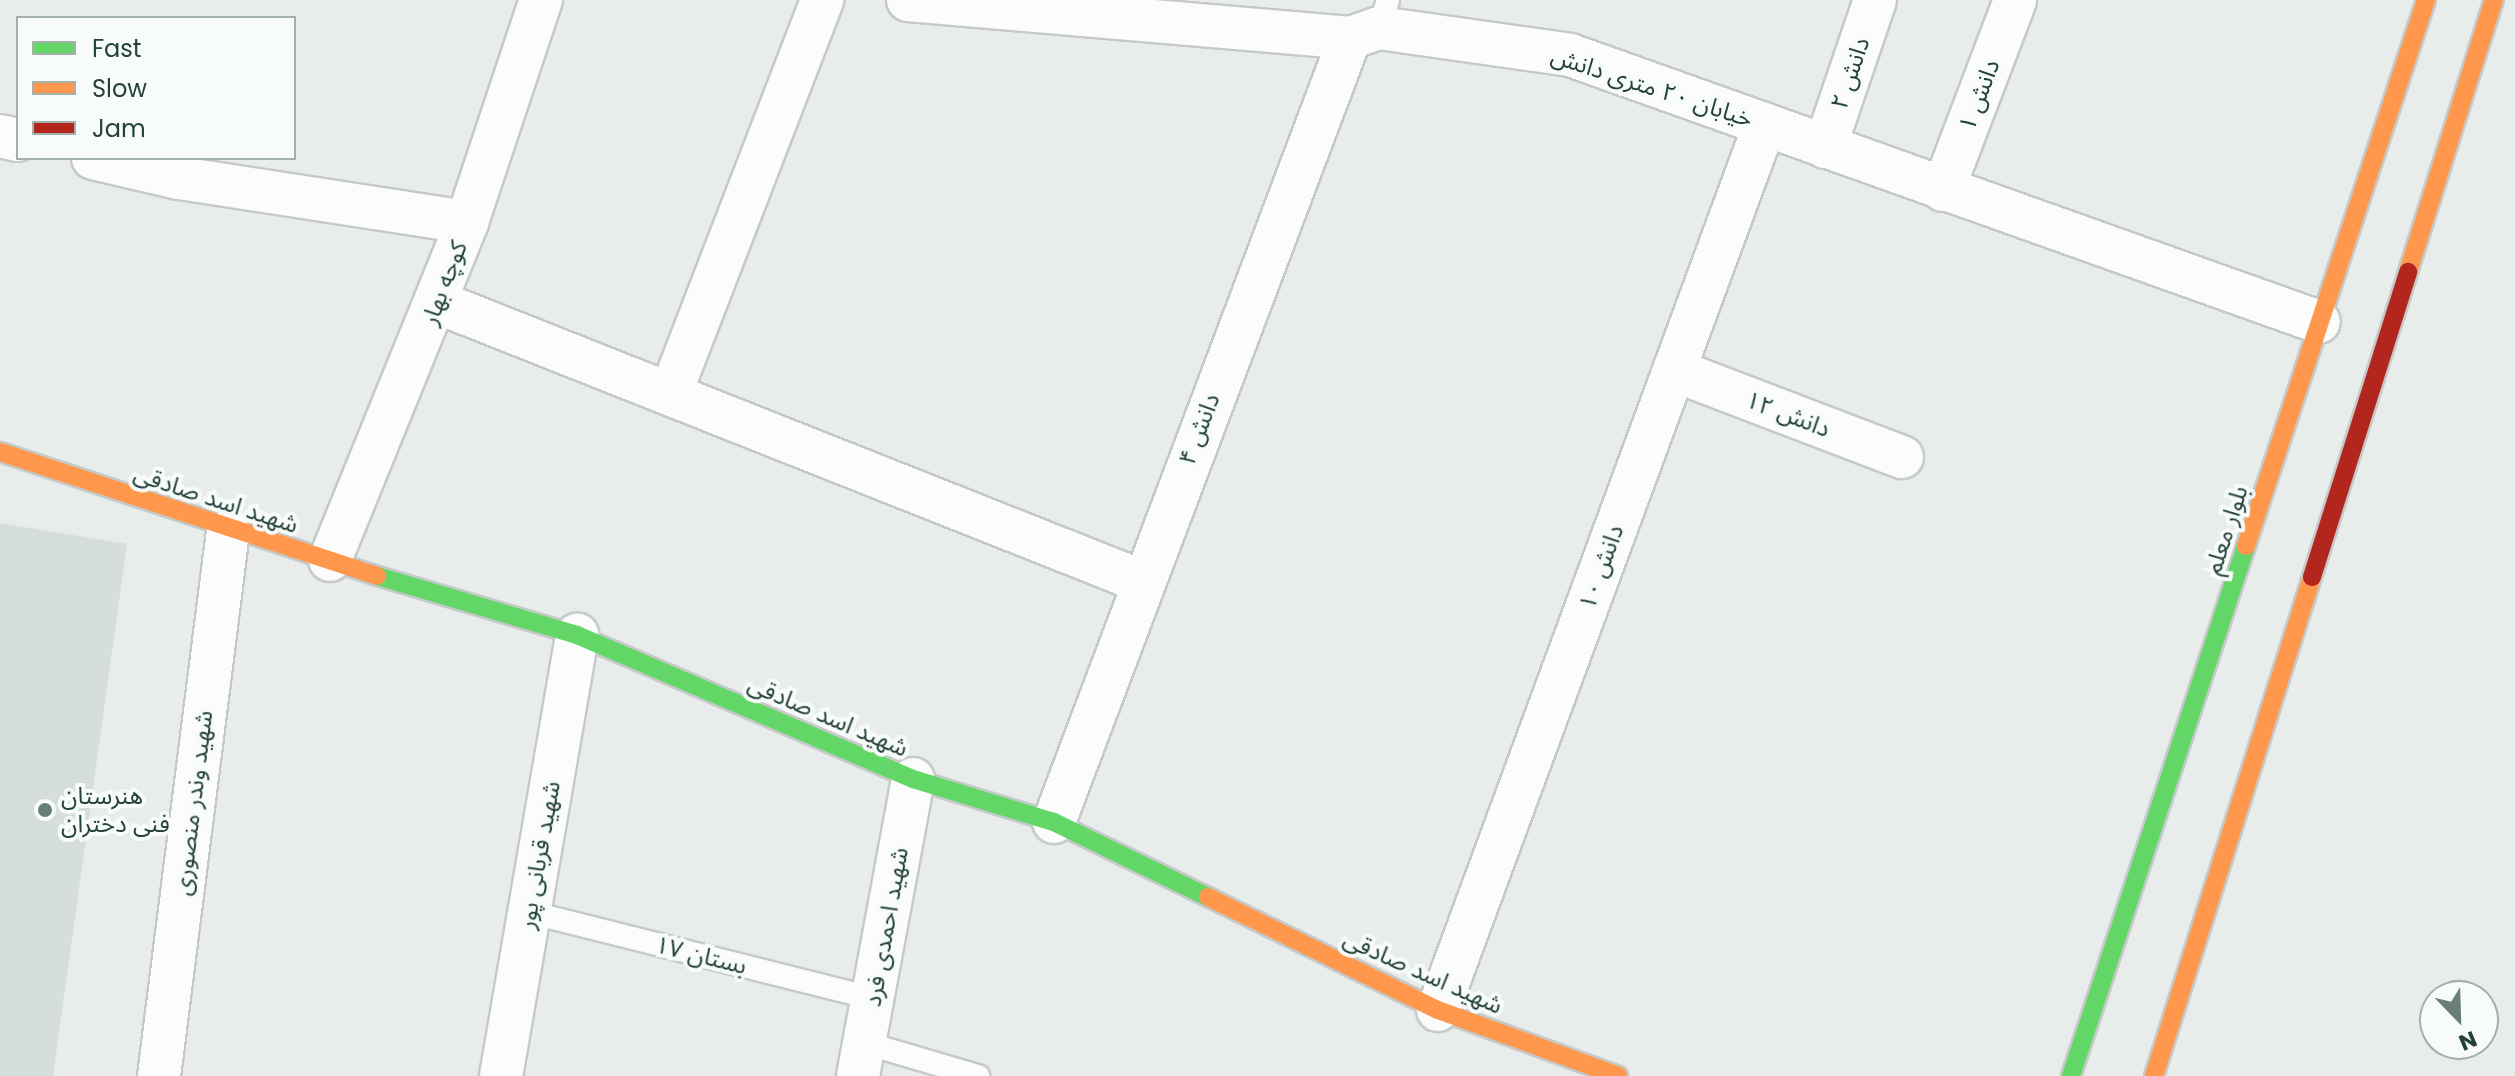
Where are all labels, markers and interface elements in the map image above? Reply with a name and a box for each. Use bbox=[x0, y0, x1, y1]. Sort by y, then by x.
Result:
legend bbox=[16, 16, 296, 160]
text: Fast bbox=[92, 32, 142, 65]
street label: دانش ۲ bbox=[1824, 33, 1876, 113]
street label: خیابان ۲۰ متری دانش bbox=[1548, 41, 1756, 133]
street label: دانش ۱ bbox=[1952, 55, 2006, 135]
text: Slow bbox=[92, 72, 147, 105]
text: Jam bbox=[92, 112, 146, 145]
street label: کوچه بهار bbox=[415, 237, 473, 329]
street label: دانش ۱۲ bbox=[1742, 385, 1834, 443]
street label: دانش ۴ bbox=[1172, 389, 1226, 469]
street label: شهید اسد صادقی bbox=[130, 459, 302, 539]
street label: بلوار معلم bbox=[2198, 482, 2254, 578]
street label: دانش ۱۰ bbox=[1572, 521, 1630, 613]
street label: شهید اسد صادقی bbox=[744, 669, 912, 763]
street label: شهید وندر منصوری bbox=[167, 709, 219, 897]
street label: شهید قربانی پور bbox=[512, 779, 566, 931]
place label: هنرستان فنی دختران bbox=[61, 782, 170, 838]
marker: هنرستان فنی دختران bbox=[36, 801, 54, 819]
street label: شهید احمدی فرد bbox=[858, 845, 914, 1009]
street label: شهید اسد صادقی bbox=[1339, 924, 1507, 1020]
street label: بستان ۱۷ bbox=[652, 930, 750, 980]
north arrow bbox=[2419, 980, 2499, 1060]
text: N bbox=[2454, 1023, 2481, 1058]

